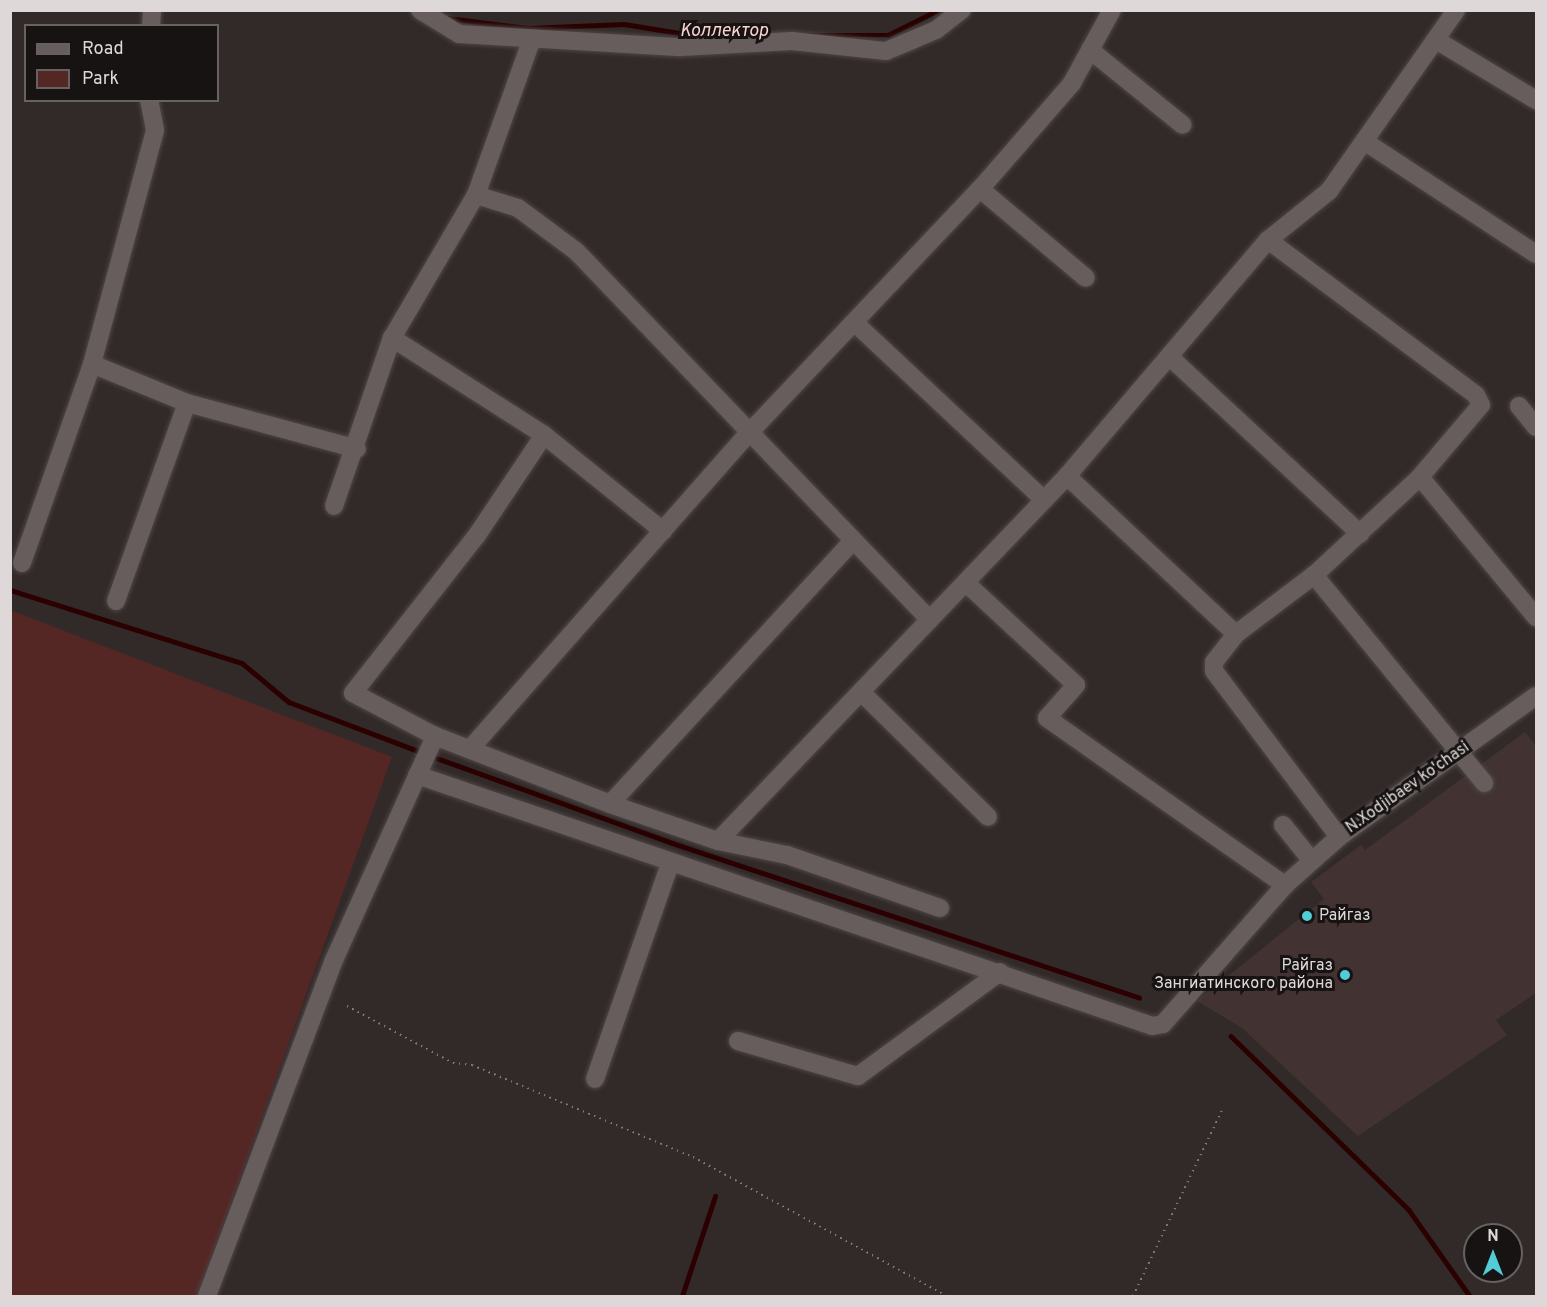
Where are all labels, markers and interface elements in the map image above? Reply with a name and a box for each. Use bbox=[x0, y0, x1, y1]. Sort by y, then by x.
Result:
water label: Коллектор bbox=[680, 21, 768, 43]
legend bbox=[24, 24, 219, 102]
text: Road bbox=[82, 38, 124, 61]
text: Park bbox=[82, 68, 119, 91]
street label: N.Xodjibaev ko'chasi bbox=[1343, 738, 1473, 838]
place label: Райгаз bbox=[1319, 906, 1371, 926]
marker: Райгаз bbox=[1300, 909, 1314, 923]
place label: Райгаз Зангиатинского района bbox=[1154, 956, 1333, 994]
marker: Райгаз Зангиатинского района bbox=[1338, 968, 1352, 982]
north arrow bbox=[1463, 1223, 1523, 1283]
text: N bbox=[1487, 1227, 1499, 1247]

